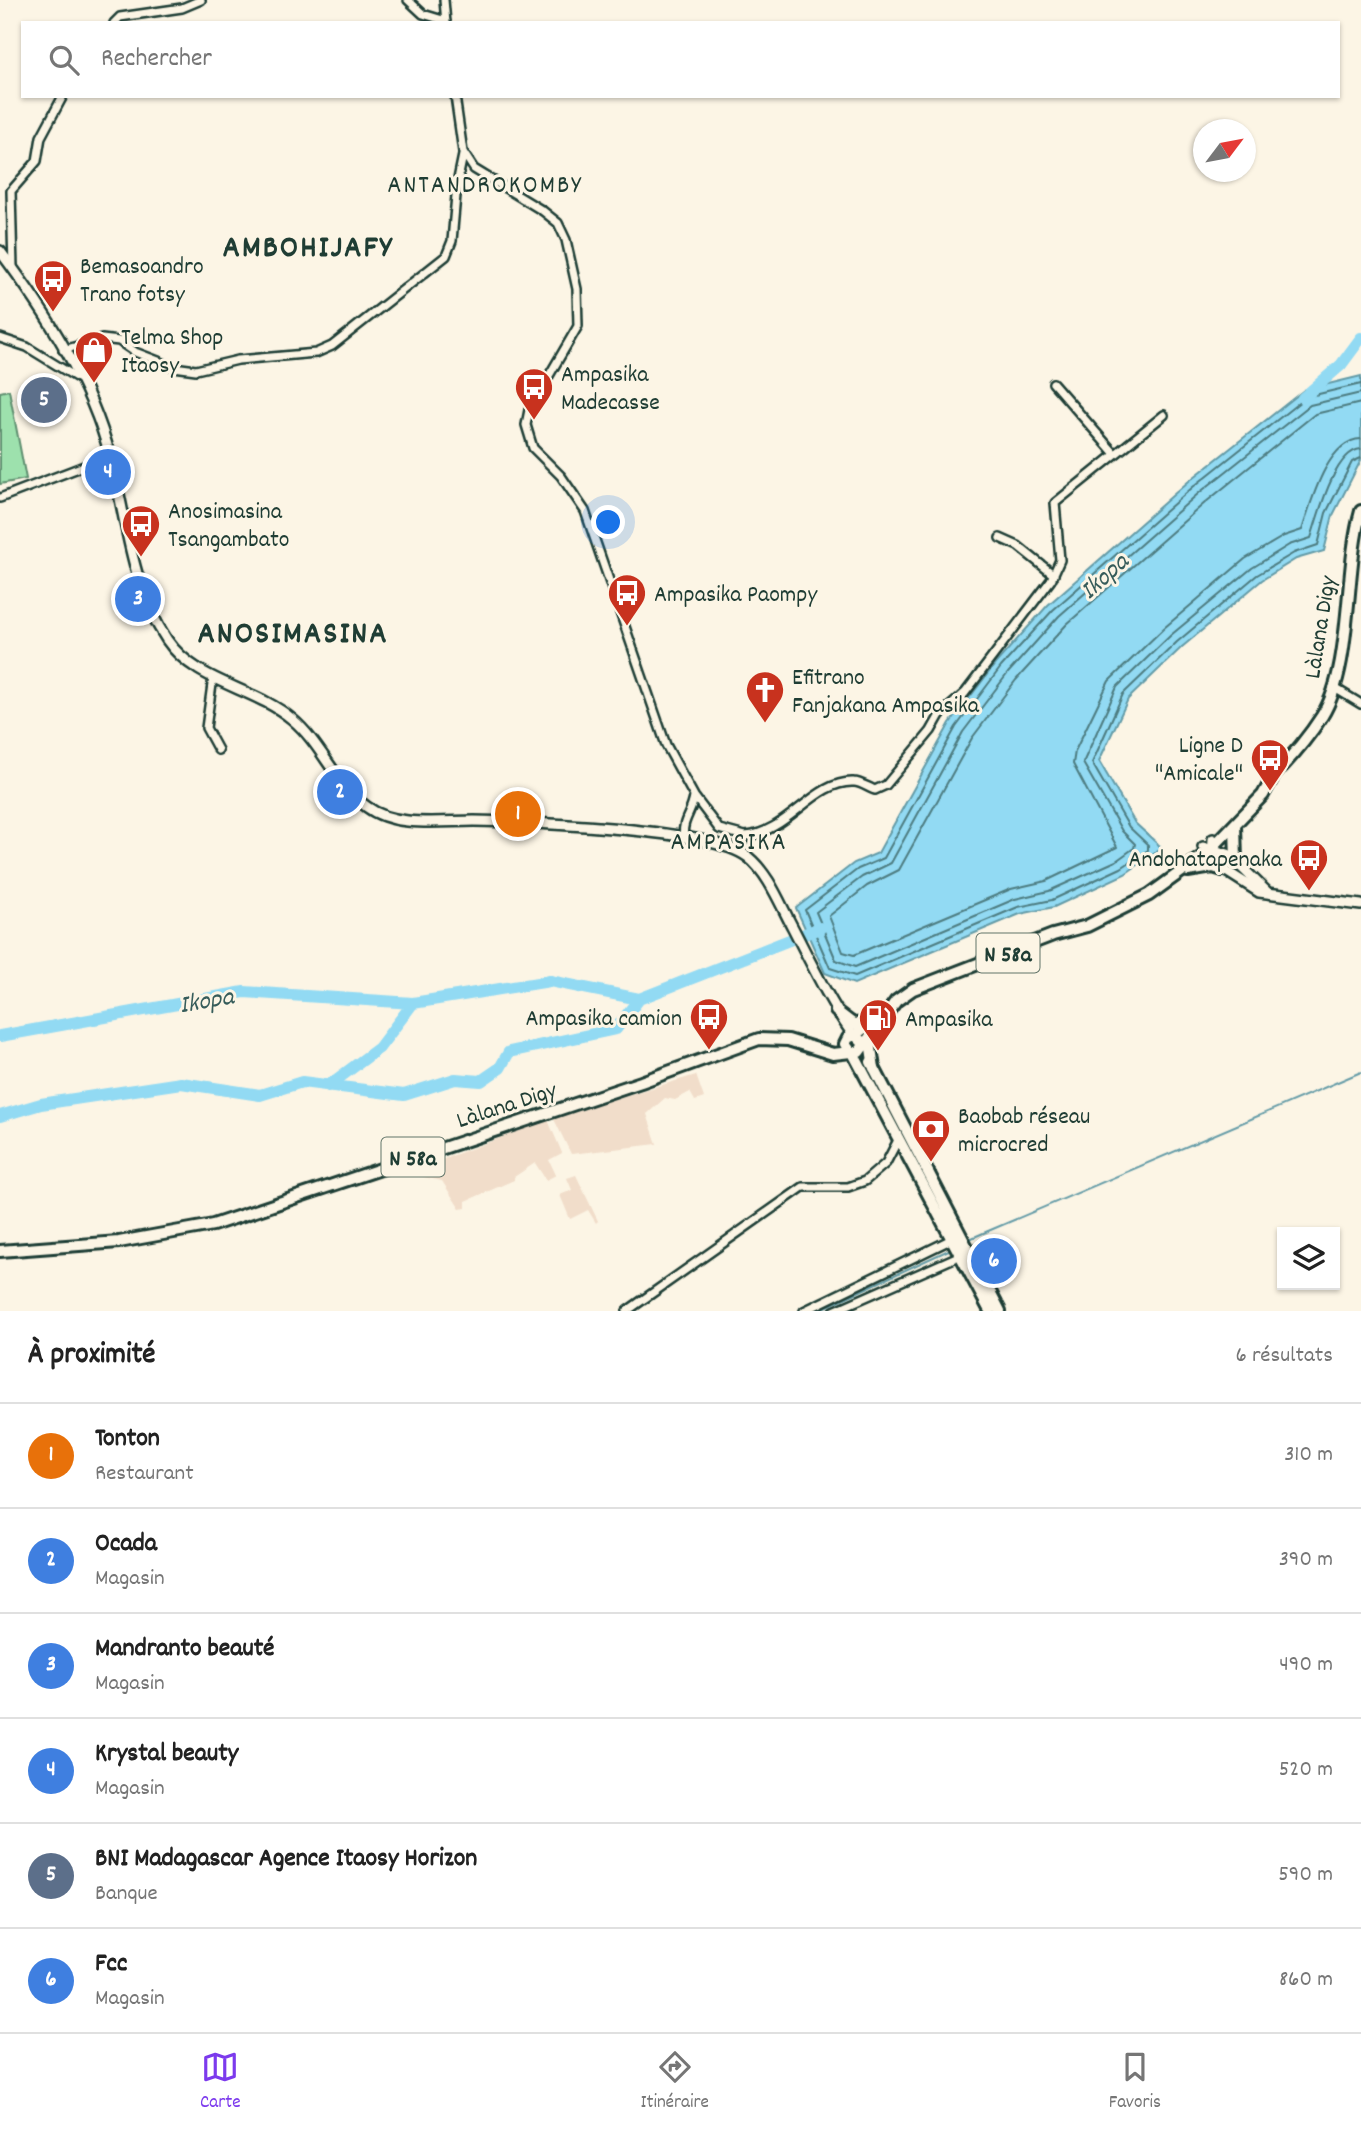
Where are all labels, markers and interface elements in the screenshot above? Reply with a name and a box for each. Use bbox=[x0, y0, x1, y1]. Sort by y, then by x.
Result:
search box bbox=[21, 21, 1340, 98]
icon: search bbox=[45, 41, 83, 79]
text: Rechercher bbox=[101, 41, 212, 78]
north arrow bbox=[1193, 119, 1256, 182]
district label: ANTANDROKOMBY bbox=[387, 168, 583, 205]
district label: AMBOHIJAFY bbox=[222, 227, 394, 273]
place label: Bemasoandro Trano fotsy bbox=[80, 251, 204, 313]
bus stop icon: Bemasoandro Trano fotsy bbox=[32, 258, 74, 313]
place label: Telma Shop Itaosy bbox=[121, 322, 223, 384]
shop icon: Telma Shop Itaosy bbox=[73, 329, 115, 384]
place label: Ampasika Madecasse bbox=[561, 359, 660, 421]
bus stop icon: Ampasika Madecasse bbox=[513, 366, 555, 421]
pin: 5 bbox=[21, 374, 67, 426]
pin: 4 bbox=[85, 446, 131, 498]
place label: Anosimasina Tsangambato bbox=[168, 496, 290, 558]
bus stop icon: Anosimasina Tsangambato bbox=[120, 503, 162, 558]
your location bbox=[591, 505, 625, 539]
water label: Ikopa bbox=[1073, 544, 1139, 610]
bus stop icon: Ampasika Paompy bbox=[606, 572, 648, 627]
street label: Làlana Digy bbox=[1297, 572, 1347, 681]
pin: 3 bbox=[115, 573, 161, 625]
place label: Ampasika Paompy bbox=[654, 579, 818, 613]
district label: ANOSIMASINA bbox=[197, 613, 389, 659]
place label: Efitrano Fanjakana Ampasika bbox=[792, 662, 980, 724]
church icon: Efitrano Fanjakana Ampasika bbox=[744, 669, 786, 724]
place label: Ligne D "Amicale" bbox=[1155, 730, 1243, 792]
bus stop icon: Ligne D "Amicale" bbox=[1249, 737, 1291, 792]
pin: 2 bbox=[317, 766, 363, 818]
pin: 1 bbox=[495, 788, 541, 840]
district label: AMPASIKA bbox=[670, 825, 788, 862]
bus stop icon: Andohatapenaka bbox=[1288, 837, 1330, 892]
place label: Andohatapenaka bbox=[1128, 844, 1283, 878]
road number: N 58a bbox=[976, 934, 1040, 972]
water label: Ikopa bbox=[177, 979, 238, 1025]
bus stop icon: Ampasika camion bbox=[688, 996, 730, 1051]
fuel station icon: Ampasika bbox=[857, 997, 899, 1052]
place label: Ampasika camion bbox=[525, 1003, 682, 1037]
place label: Ampasika bbox=[905, 1004, 993, 1038]
street label: Làlana Digy bbox=[452, 1074, 563, 1139]
place label: Baobab réseau microcred bbox=[958, 1101, 1090, 1163]
bank icon: Baobab réseau microcred bbox=[910, 1108, 952, 1163]
road number: N 58a bbox=[382, 1138, 444, 1176]
map controls bbox=[1277, 1227, 1340, 1290]
button: layers bbox=[1277, 1227, 1340, 1290]
pin: 6 bbox=[971, 1235, 1017, 1287]
text: À proximité bbox=[28, 1335, 155, 1378]
text: 6 résultats bbox=[1236, 1340, 1333, 1373]
text: Tonton bbox=[95, 1421, 160, 1458]
text: 1 bbox=[48, 1439, 54, 1472]
text: 310 m bbox=[1284, 1439, 1333, 1472]
text: Restaurant bbox=[95, 1458, 194, 1491]
text: Ocada bbox=[95, 1526, 157, 1563]
text: 2 bbox=[46, 1544, 56, 1577]
text: 390 m bbox=[1279, 1544, 1333, 1577]
text: Magasin bbox=[95, 1563, 165, 1596]
text: Mandranto beauté bbox=[95, 1631, 275, 1668]
text: 3 bbox=[46, 1649, 56, 1682]
text: 490 m bbox=[1279, 1649, 1333, 1682]
text: Magasin bbox=[95, 1668, 165, 1701]
text: Krystal beauty bbox=[95, 1736, 238, 1773]
text: 4 bbox=[46, 1754, 56, 1787]
text: 520 m bbox=[1279, 1754, 1333, 1787]
text: Magasin bbox=[95, 1773, 165, 1806]
text: BNI Madagascar Agence Itaosy Horizon bbox=[95, 1841, 477, 1878]
text: 5 bbox=[46, 1859, 56, 1892]
text: 590 m bbox=[1278, 1859, 1333, 1892]
text: Banque bbox=[95, 1878, 158, 1911]
text: Fcc bbox=[95, 1946, 128, 1983]
text: 6 bbox=[45, 1964, 57, 1997]
text: 860 m bbox=[1279, 1964, 1333, 1997]
text: Magasin bbox=[95, 1983, 165, 2016]
tab: Carte bbox=[200, 2048, 241, 2117]
tab: Itinéraire bbox=[641, 2048, 709, 2117]
tab: Favoris bbox=[1109, 2048, 1161, 2117]

